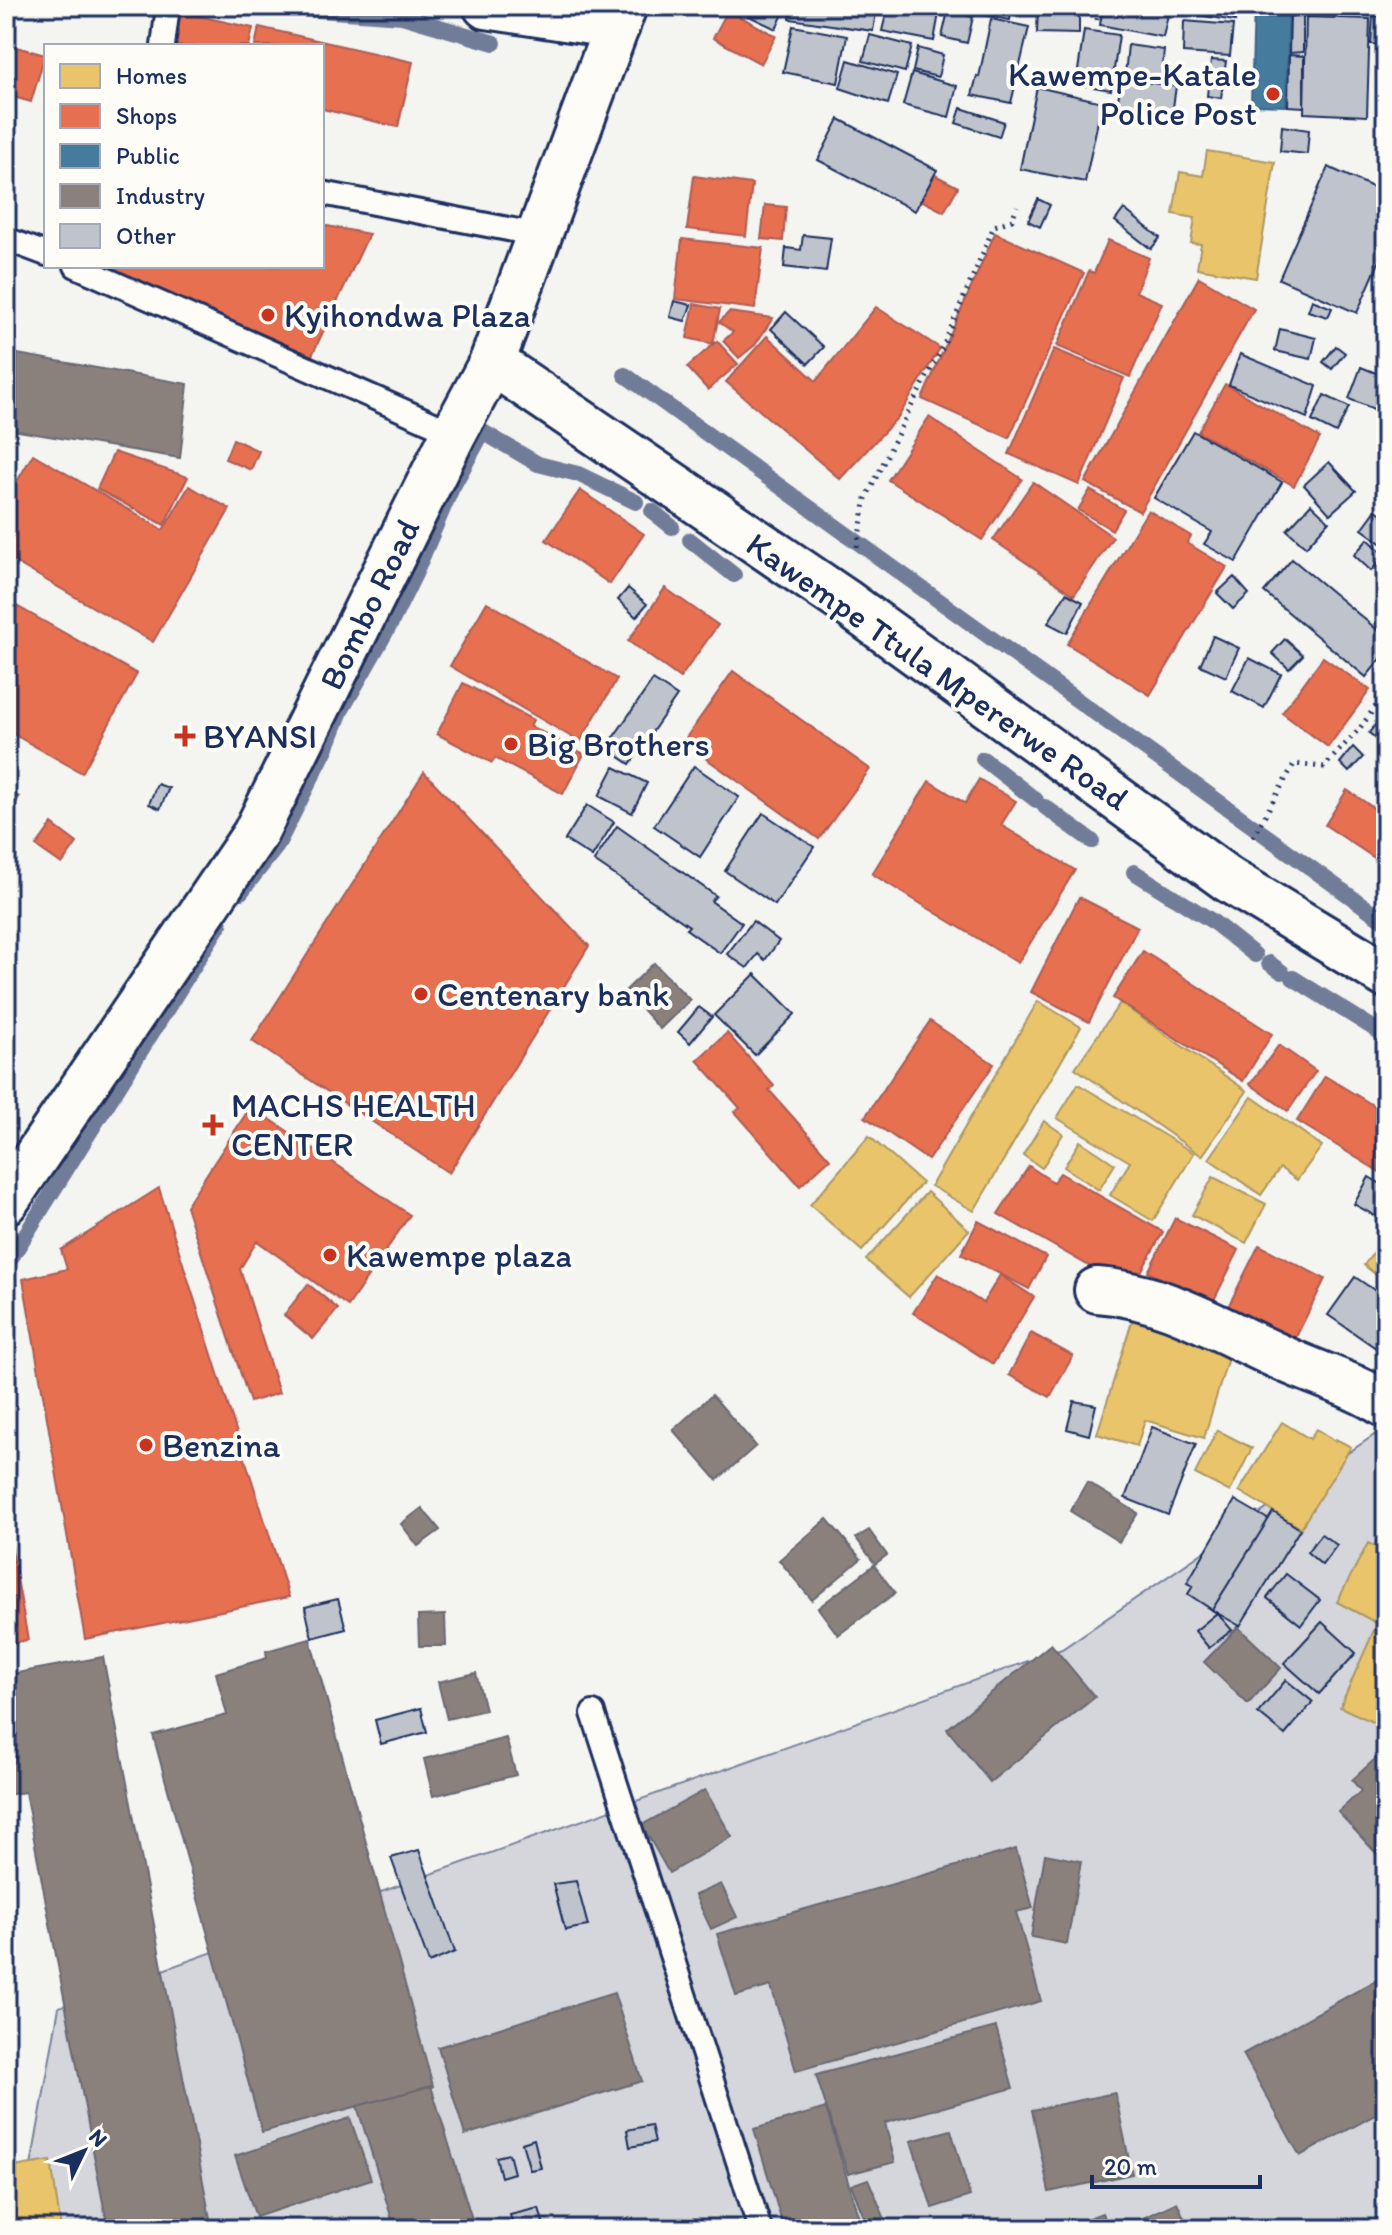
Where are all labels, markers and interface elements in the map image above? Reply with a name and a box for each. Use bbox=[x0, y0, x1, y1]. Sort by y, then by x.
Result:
legend bbox=[44, 44, 324, 268]
place label: Kawempe-Katale Police Post bbox=[1008, 54, 1257, 134]
text: Homes bbox=[116, 61, 187, 90]
marker: Kawempe-Katale Police Post bbox=[1264, 85, 1282, 103]
text: Shops bbox=[116, 101, 177, 130]
text: Public bbox=[116, 141, 180, 170]
text: Industry bbox=[116, 181, 205, 210]
text: Other bbox=[116, 221, 176, 250]
place label: Kyihondwa Plaza bbox=[284, 295, 530, 336]
marker: Kyihondwa Plaza bbox=[259, 306, 277, 324]
street label: Bombo Road bbox=[310, 512, 429, 696]
street label: Kawempe Ttula Mpererwe Road bbox=[739, 523, 1137, 819]
place label: BYANSI bbox=[203, 716, 317, 757]
place label: Big Brothers bbox=[527, 724, 710, 765]
marker: BYANSI bbox=[174, 725, 196, 747]
marker: Big Brothers bbox=[502, 735, 520, 753]
place label: Centenary bank bbox=[437, 974, 669, 1015]
marker: Centenary bank bbox=[412, 985, 430, 1003]
place label: MACHS HEALTH CENTER bbox=[231, 1085, 476, 1165]
marker: MACHS HEALTH CENTER bbox=[202, 1114, 224, 1136]
place label: Kawempe plaza bbox=[346, 1235, 572, 1276]
marker: Kawempe plaza bbox=[321, 1246, 339, 1264]
place label: Benzina bbox=[162, 1425, 281, 1466]
marker: Benzina bbox=[137, 1436, 155, 1454]
north arrow bbox=[44, 2111, 124, 2191]
text: N bbox=[83, 2123, 113, 2152]
scale bar bbox=[1092, 2139, 1260, 2189]
text: 20 m bbox=[1104, 2152, 1157, 2181]

